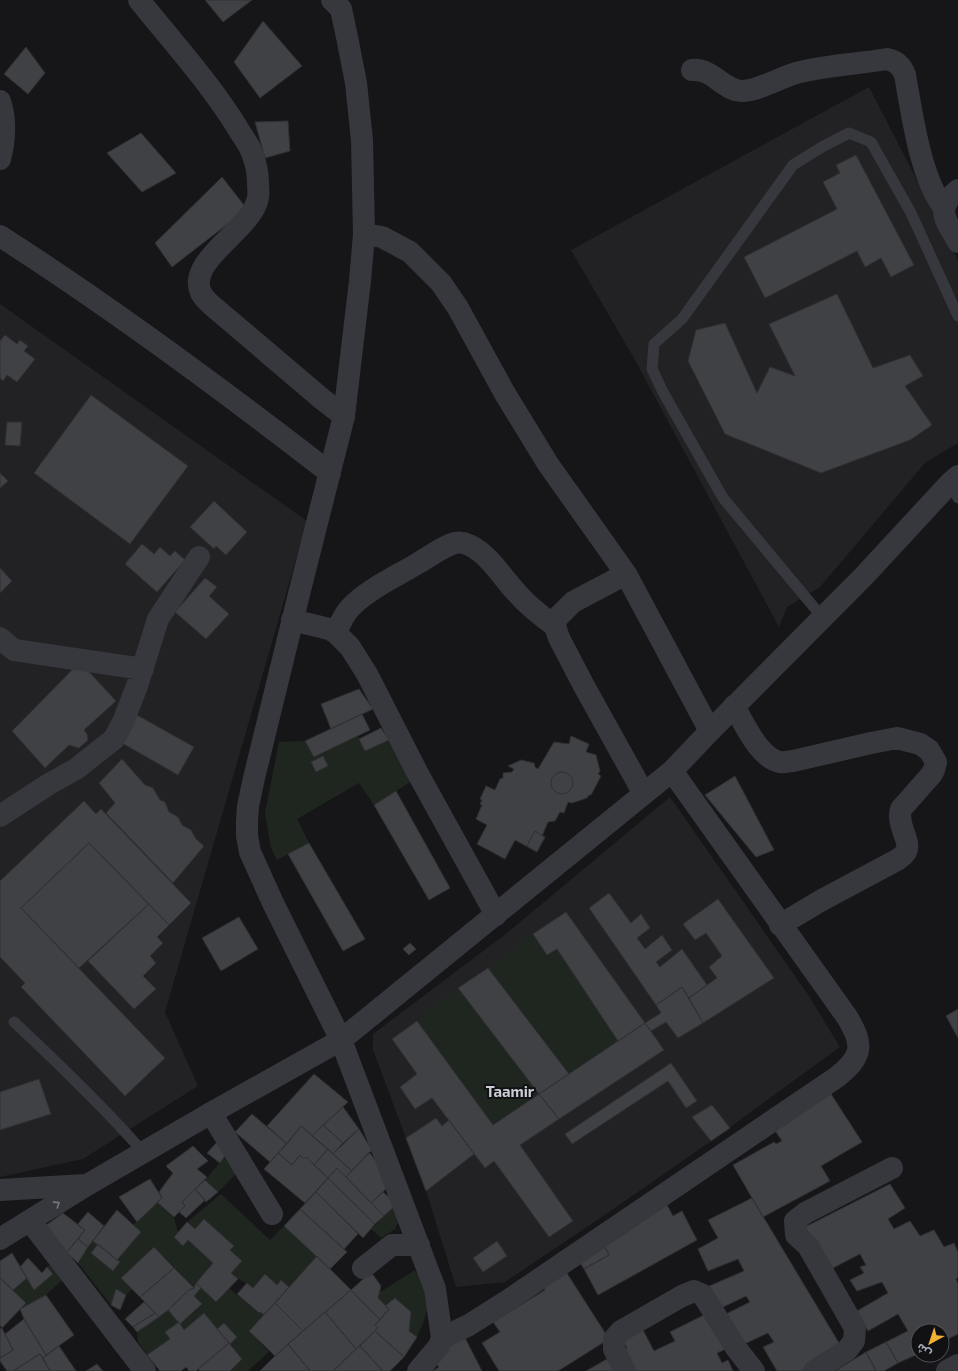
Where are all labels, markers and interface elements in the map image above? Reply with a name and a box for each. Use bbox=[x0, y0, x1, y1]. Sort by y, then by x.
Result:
district label: Taamir bbox=[486, 1082, 535, 1100]
one-way arrow bbox=[53, 1201, 60, 1209]
north arrow bbox=[910, 1323, 950, 1363]
text: ش bbox=[913, 1340, 934, 1361]

